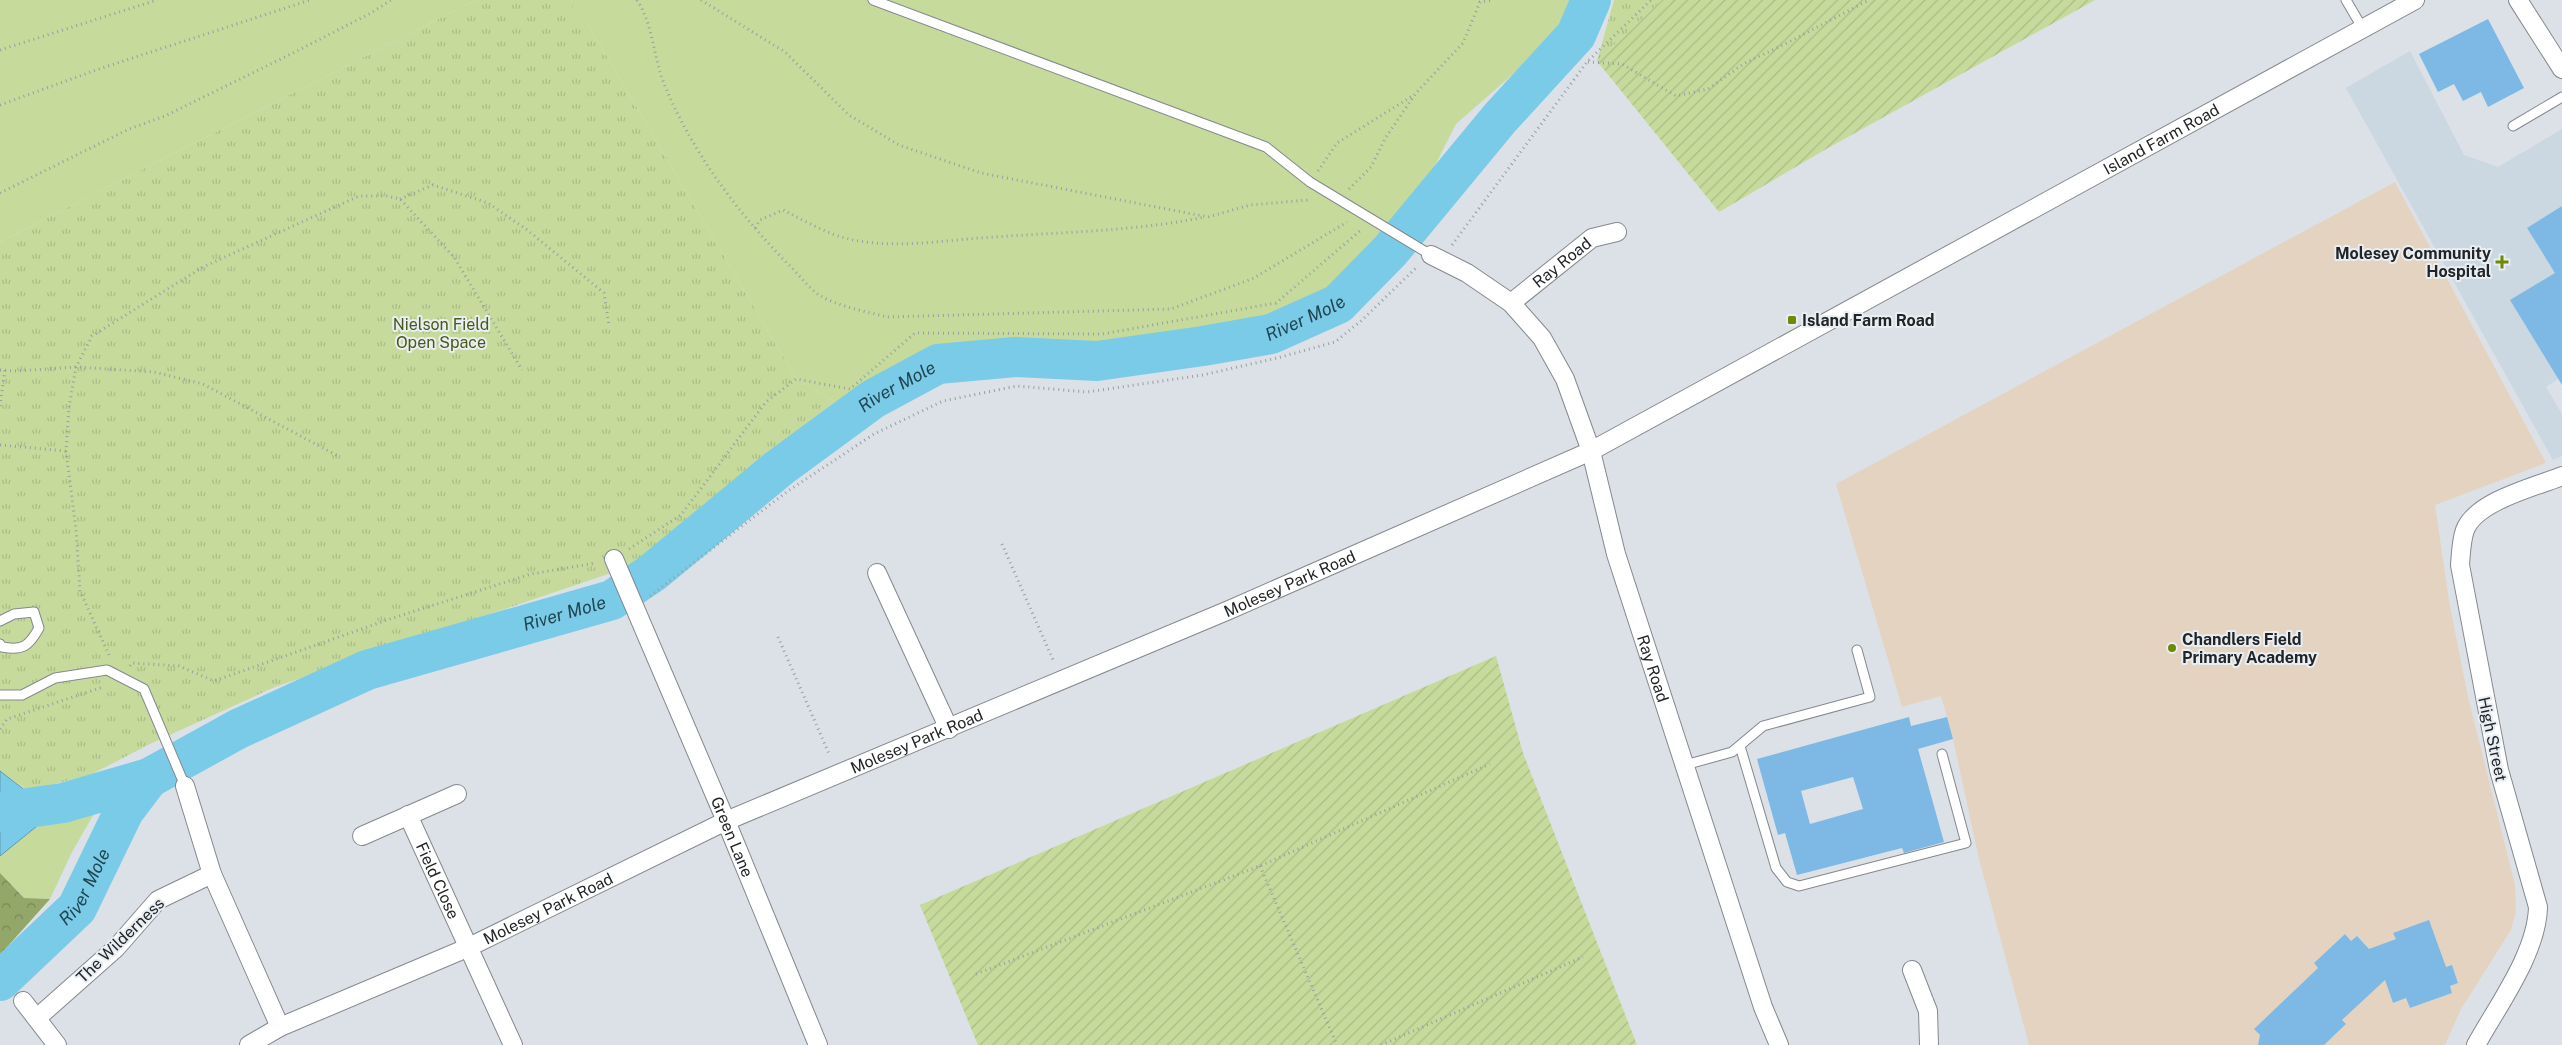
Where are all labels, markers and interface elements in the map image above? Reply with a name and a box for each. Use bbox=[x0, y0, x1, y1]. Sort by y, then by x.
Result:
street label: Island Farm Road bbox=[2100, 100, 2222, 179]
street label: Ray Road bbox=[1529, 234, 1595, 292]
place label: Molesey Community Hospital bbox=[2335, 244, 2491, 281]
marker: Molesey Community Hospital bbox=[2495, 255, 2509, 269]
water label: River Mole bbox=[1262, 291, 1350, 345]
place label: Island Farm Road bbox=[1802, 311, 1934, 330]
marker: Island Farm Road bbox=[1786, 314, 1798, 326]
park label: Nielson Field Open Space bbox=[393, 315, 489, 352]
water label: River Mole bbox=[854, 356, 939, 416]
street label: Molesey Park Road bbox=[1221, 547, 1359, 621]
water label: River Mole bbox=[520, 591, 608, 635]
place label: Chandlers Field Primary Academy bbox=[2182, 630, 2317, 667]
street label: Ray Road bbox=[1633, 632, 1672, 705]
marker: Chandlers Field Primary Academy bbox=[2166, 642, 2178, 654]
street label: High Street bbox=[2474, 695, 2511, 783]
street label: Molesey Park Road bbox=[848, 705, 986, 778]
street label: Green Lane bbox=[707, 794, 757, 880]
street label: Field Close bbox=[412, 839, 463, 922]
water label: River Mole bbox=[54, 845, 114, 930]
street label: Molesey Park Road bbox=[480, 869, 616, 949]
street label: The Wilderness bbox=[73, 894, 168, 987]

